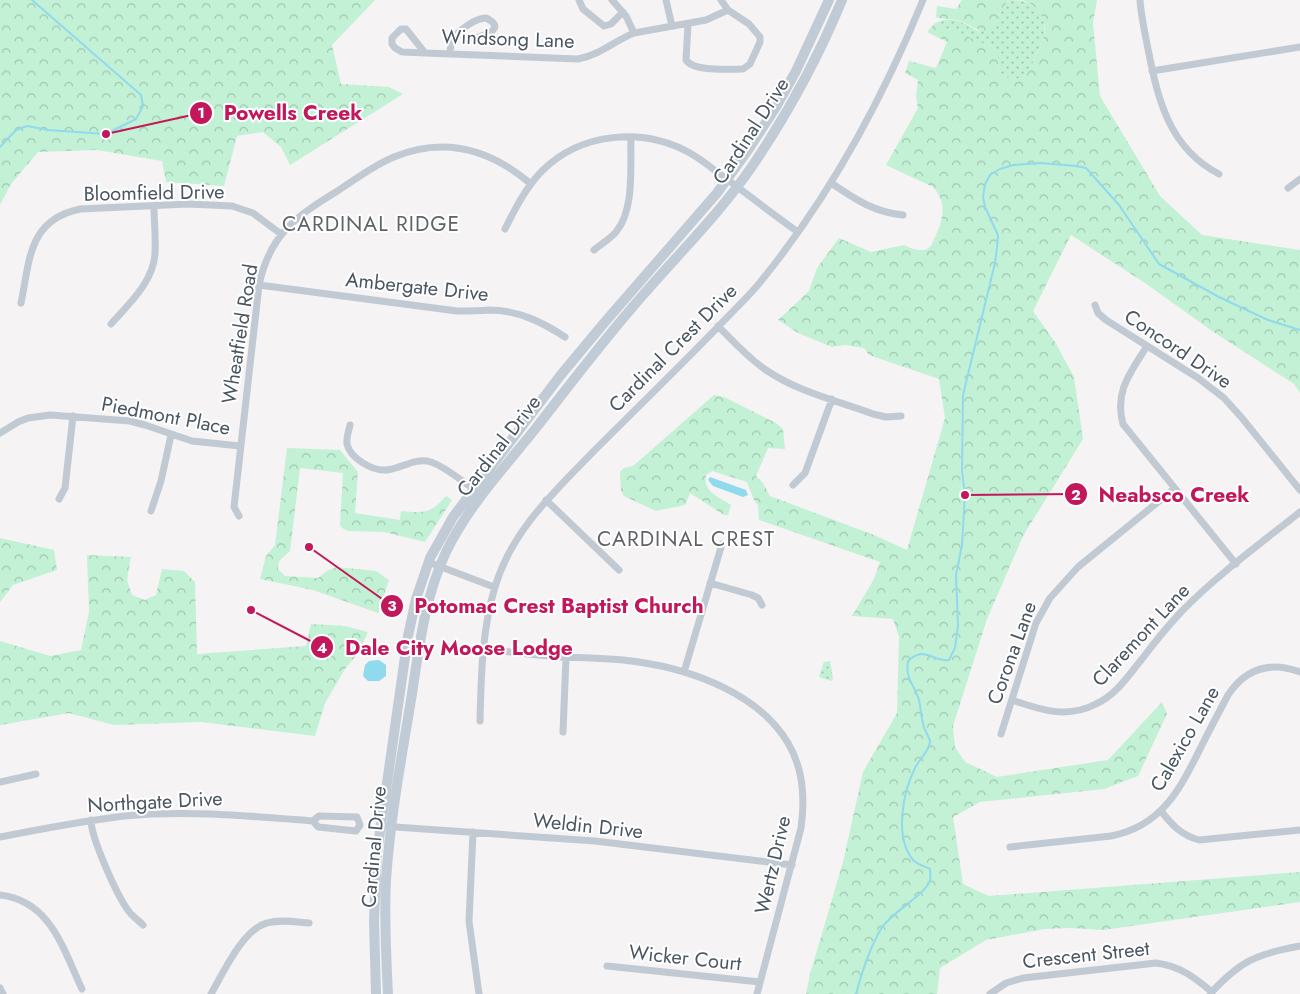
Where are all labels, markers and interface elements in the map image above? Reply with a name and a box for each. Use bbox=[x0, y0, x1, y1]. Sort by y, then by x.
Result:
street label: Windsong Lane bbox=[441, 22, 575, 56]
street label: Cardinal Drive bbox=[706, 72, 796, 190]
callout: Powells Creek bbox=[188, 95, 372, 131]
text: Powells Creek bbox=[224, 98, 362, 128]
text: 1 bbox=[197, 102, 205, 124]
street label: Bloomfield Drive bbox=[83, 177, 225, 209]
district label: CARDINAL RIDGE bbox=[282, 209, 460, 239]
street label: Wheatfield Road bbox=[215, 262, 265, 406]
street label: Ambergate Drive bbox=[344, 265, 490, 309]
street label: Cardinal Crest Drive bbox=[602, 277, 744, 419]
street label: Concord Drive bbox=[1118, 302, 1238, 396]
street label: Piedmont Place bbox=[99, 389, 233, 443]
street label: Cardinal Drive bbox=[450, 389, 548, 503]
callout: Neabsco Creek bbox=[1064, 476, 1260, 512]
text: Neabsco Creek bbox=[1099, 480, 1249, 510]
text: 2 bbox=[1071, 484, 1081, 506]
district label: CARDINAL CREST bbox=[597, 524, 775, 554]
street label: Claremont Lane bbox=[1085, 577, 1197, 693]
callout: Potomac Crest Baptist Church bbox=[379, 588, 714, 624]
text: Potomac Crest Baptist Church bbox=[414, 591, 704, 621]
text: 3 bbox=[387, 595, 397, 617]
street label: Corona Lane bbox=[980, 597, 1044, 709]
callout: Dale City Moose Lodge bbox=[310, 629, 583, 665]
text: Dale City Moose Lodge bbox=[345, 633, 573, 663]
text: 4 bbox=[317, 637, 327, 659]
street label: Calexico Lane bbox=[1143, 681, 1227, 797]
street label: Northgate Drive bbox=[87, 784, 223, 820]
street label: Cardinal Drive bbox=[354, 785, 394, 909]
street label: Weldin Drive bbox=[531, 806, 645, 846]
street label: Wertz Drive bbox=[748, 813, 798, 917]
street label: Crescent Street bbox=[1021, 934, 1151, 976]
street label: Wicker Court bbox=[627, 938, 743, 978]

